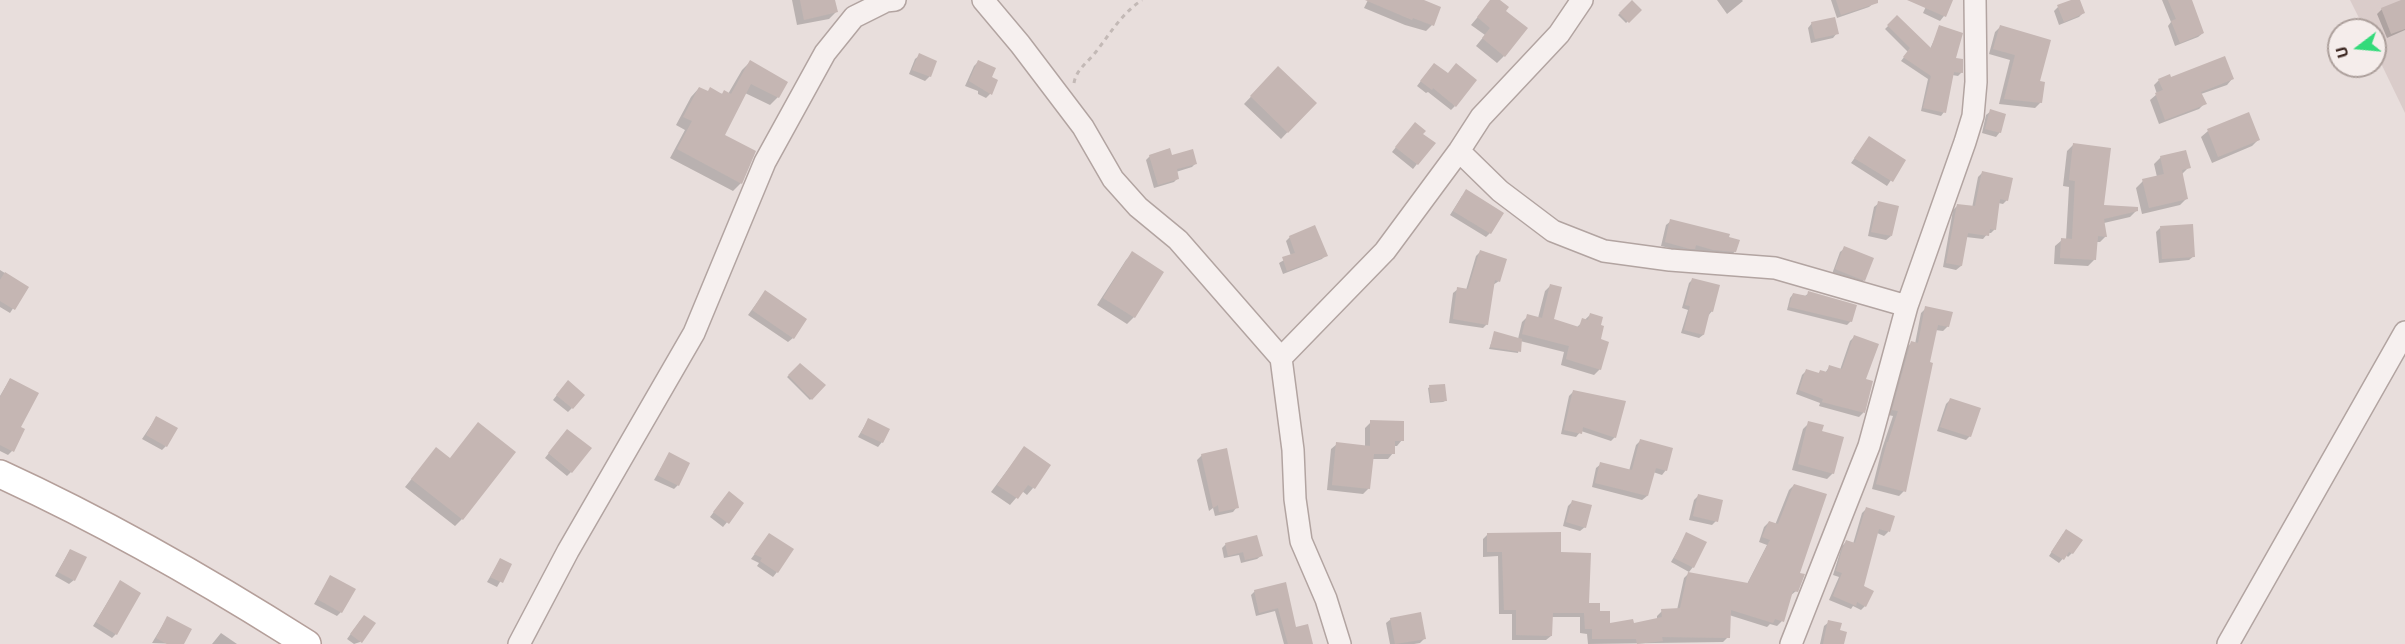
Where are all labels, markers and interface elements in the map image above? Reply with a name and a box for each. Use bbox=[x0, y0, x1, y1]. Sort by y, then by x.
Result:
north arrow bbox=[2327, 18, 2387, 78]
text: U bbox=[2330, 45, 2352, 60]

